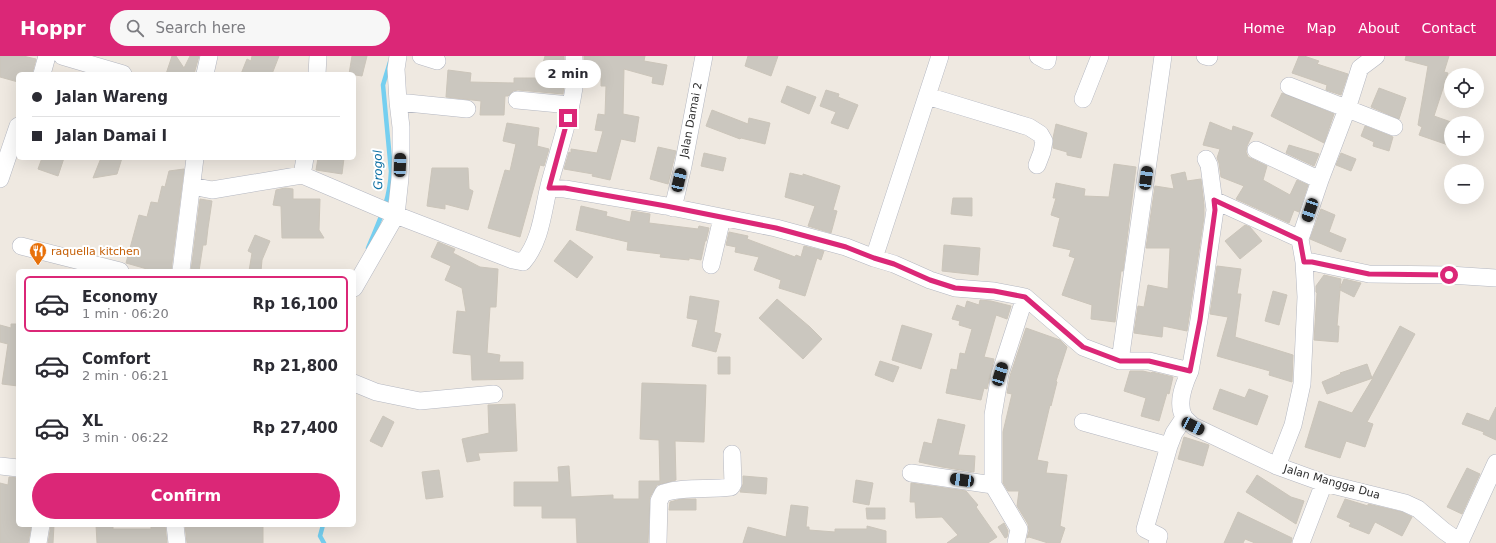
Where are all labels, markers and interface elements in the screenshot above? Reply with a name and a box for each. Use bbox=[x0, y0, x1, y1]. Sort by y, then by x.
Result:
search box bbox=[110, 10, 390, 46]
text: Hoppr bbox=[20, 17, 86, 39]
icon: search bbox=[124, 17, 146, 39]
text: Search here bbox=[156, 19, 246, 37]
text: Home bbox=[1243, 20, 1285, 36]
text: Map bbox=[1307, 20, 1336, 36]
text: About bbox=[1358, 20, 1400, 36]
text: Contact bbox=[1422, 20, 1476, 36]
callout: 2 min bbox=[535, 60, 601, 88]
text: 2 min bbox=[548, 66, 588, 81]
map controls bbox=[1444, 68, 1484, 204]
button: locate bbox=[1444, 68, 1484, 108]
street label: Jalan Damai 2 bbox=[677, 81, 705, 160]
text: Jalan Wareng bbox=[56, 88, 168, 106]
route end bbox=[559, 109, 577, 127]
button: + bbox=[1444, 116, 1484, 156]
text: Jalan Damai I bbox=[56, 127, 167, 145]
water label: Grogol bbox=[371, 149, 385, 190]
car bbox=[394, 153, 406, 177]
button: − bbox=[1444, 164, 1484, 204]
car bbox=[1138, 165, 1154, 191]
car bbox=[670, 167, 688, 193]
car bbox=[1300, 197, 1320, 223]
restaurant icon: raquella kitchen bbox=[28, 241, 48, 266]
place label: raquella kitchen bbox=[51, 245, 140, 258]
route start bbox=[1440, 266, 1458, 284]
icon: car bbox=[34, 286, 70, 322]
text: Economy bbox=[82, 288, 158, 306]
text: Rp 16,100 bbox=[253, 295, 338, 313]
text: 1 min · 06:20 bbox=[82, 306, 169, 321]
icon: car bbox=[34, 348, 70, 384]
text: Comfort bbox=[82, 350, 150, 368]
text: Rp 21,800 bbox=[253, 357, 338, 375]
car bbox=[991, 361, 1009, 387]
text: 2 min · 06:21 bbox=[82, 368, 169, 383]
icon: car bbox=[34, 410, 70, 446]
text: XL bbox=[82, 412, 103, 430]
car bbox=[1180, 415, 1206, 437]
text: Rp 27,400 bbox=[253, 419, 338, 437]
text: 3 min · 06:22 bbox=[82, 430, 169, 445]
street label: Jalan Mangga Dua bbox=[1281, 462, 1382, 502]
car bbox=[949, 472, 975, 488]
button: Confirm bbox=[32, 473, 340, 519]

